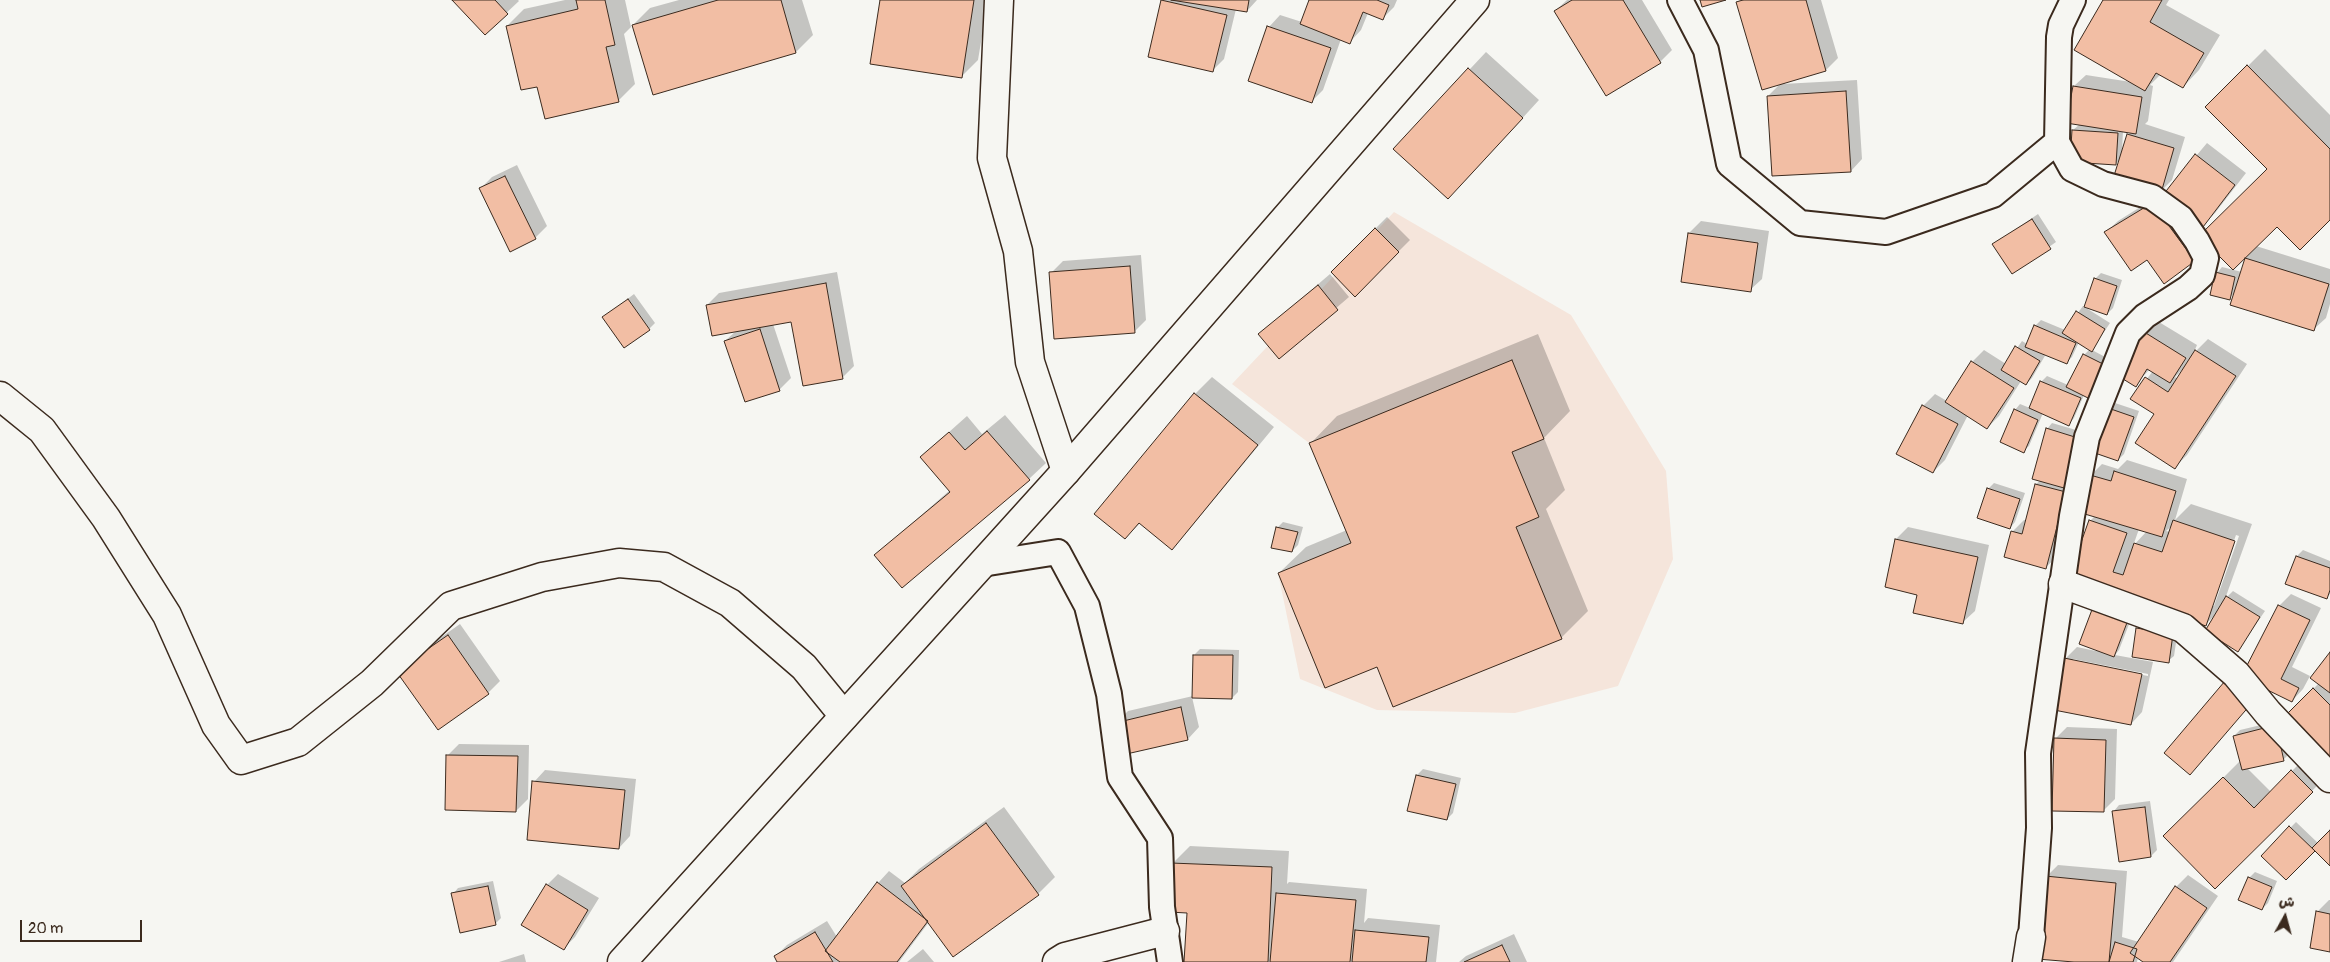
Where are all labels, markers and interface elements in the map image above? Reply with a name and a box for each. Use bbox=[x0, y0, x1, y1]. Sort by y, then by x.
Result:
north arrow bbox=[2260, 892, 2310, 942]
text: ش bbox=[2278, 892, 2296, 911]
scale bar bbox=[22, 910, 145, 942]
text: 20 m bbox=[28, 919, 63, 938]

